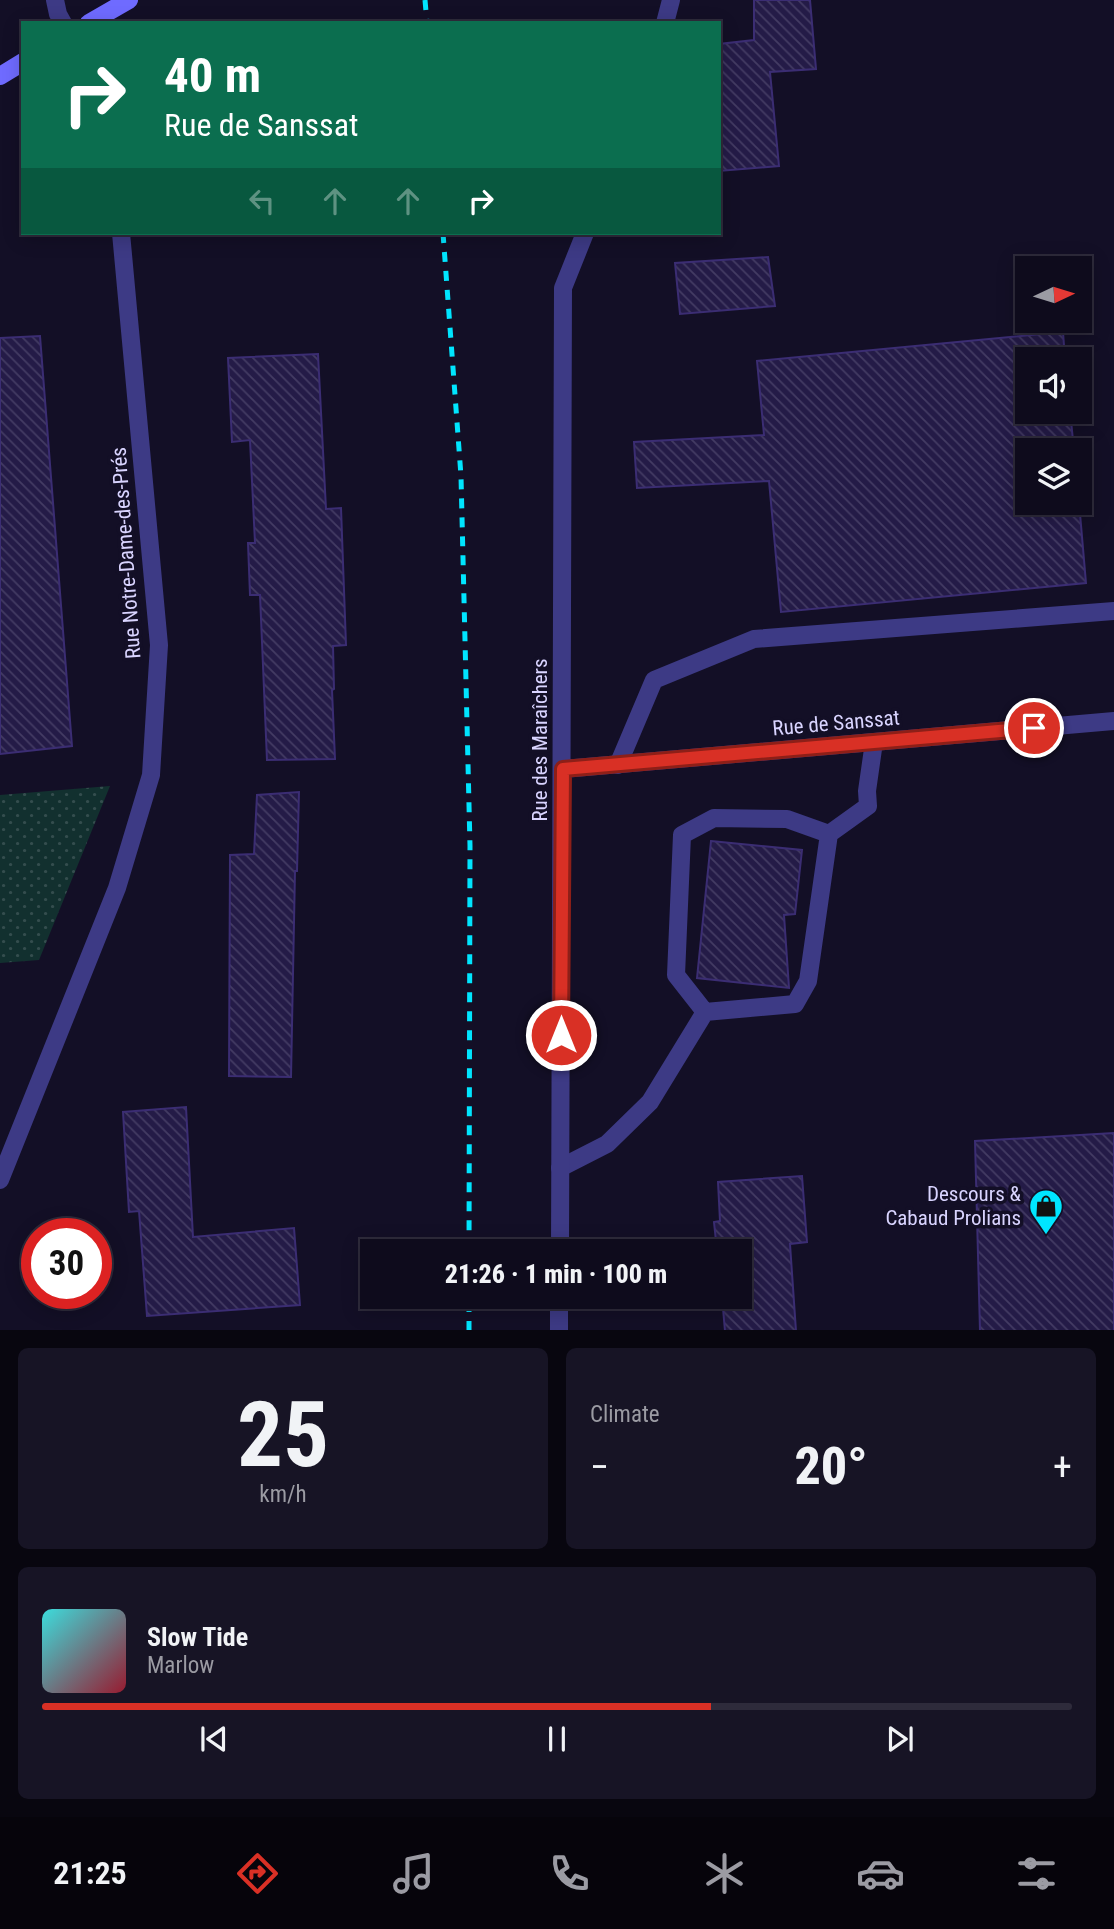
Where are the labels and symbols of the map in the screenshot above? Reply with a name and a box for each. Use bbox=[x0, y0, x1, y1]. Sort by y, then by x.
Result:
north arrow bbox=[1015, 256, 1092, 332]
street label: Rue Notre-Dame-des-Prés bbox=[107, 446, 145, 660]
street label: Rue des Maraîchers bbox=[528, 658, 552, 822]
pin bbox=[1004, 698, 1064, 758]
street label: Rue de Sanssat bbox=[771, 705, 901, 741]
position arrow bbox=[524, 998, 598, 1072]
place label: Descours & Cabaud Prolians bbox=[885, 1182, 1022, 1230]
shop icon: Descours & Cabaud Prolians bbox=[1027, 1187, 1065, 1236]
speed limit sign: 30 bbox=[21, 1218, 112, 1309]

